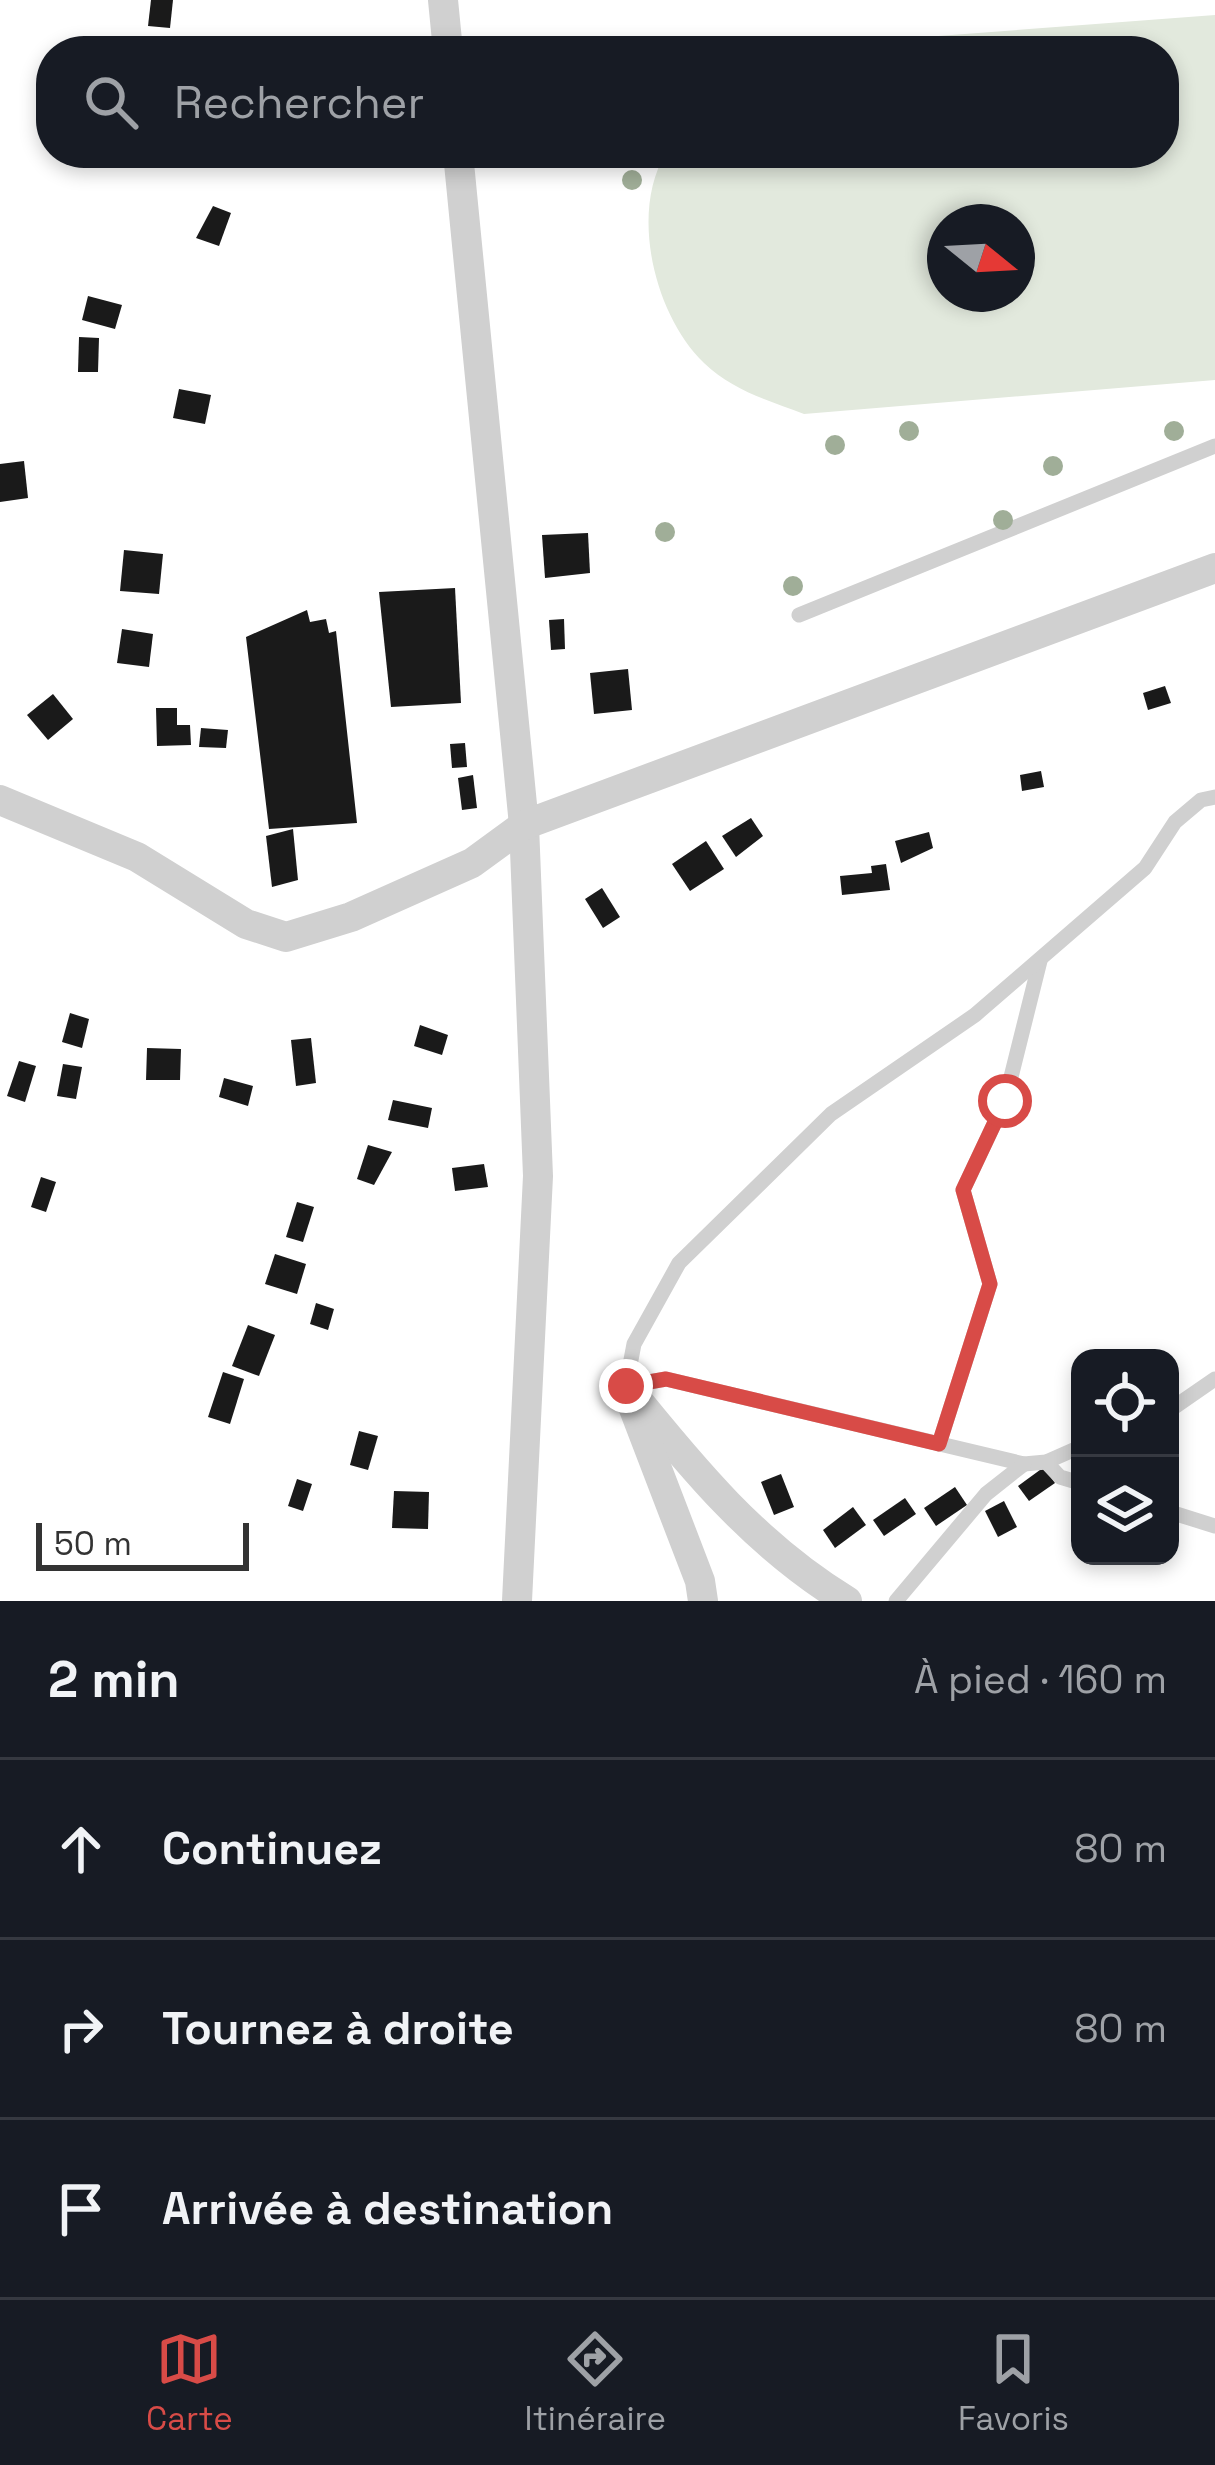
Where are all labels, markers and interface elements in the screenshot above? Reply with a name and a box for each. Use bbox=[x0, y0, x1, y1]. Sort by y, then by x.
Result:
search box bbox=[36, 36, 1179, 168]
icon: search bbox=[78, 69, 144, 135]
text: Rechercher bbox=[174, 74, 424, 131]
north arrow bbox=[927, 204, 1035, 312]
route start bbox=[978, 1074, 1032, 1128]
map controls bbox=[1071, 1349, 1179, 1565]
button: locate bbox=[1071, 1349, 1179, 1457]
route end bbox=[599, 1359, 653, 1413]
button: layers bbox=[1071, 1457, 1179, 1565]
scale bar bbox=[36, 1517, 249, 1570]
text: 50 m bbox=[54, 1523, 132, 1565]
text: 2 min bbox=[48, 1647, 180, 1712]
text: À pied · 160 m bbox=[914, 1655, 1167, 1704]
icon: ahead bbox=[48, 1816, 114, 1882]
text: Continuez bbox=[162, 1820, 382, 1877]
text: 80 m bbox=[1074, 1824, 1167, 1873]
icon: right bbox=[48, 1996, 114, 2062]
text: Tournez à droite bbox=[162, 2000, 514, 2057]
text: 80 m bbox=[1074, 2004, 1167, 2053]
icon: arrive bbox=[48, 2176, 114, 2242]
text: Arrivée à destination bbox=[162, 2180, 613, 2237]
tab: Carte bbox=[146, 2326, 233, 2440]
tab: Itinéraire bbox=[525, 2326, 666, 2440]
tab: Favoris bbox=[958, 2326, 1069, 2440]

